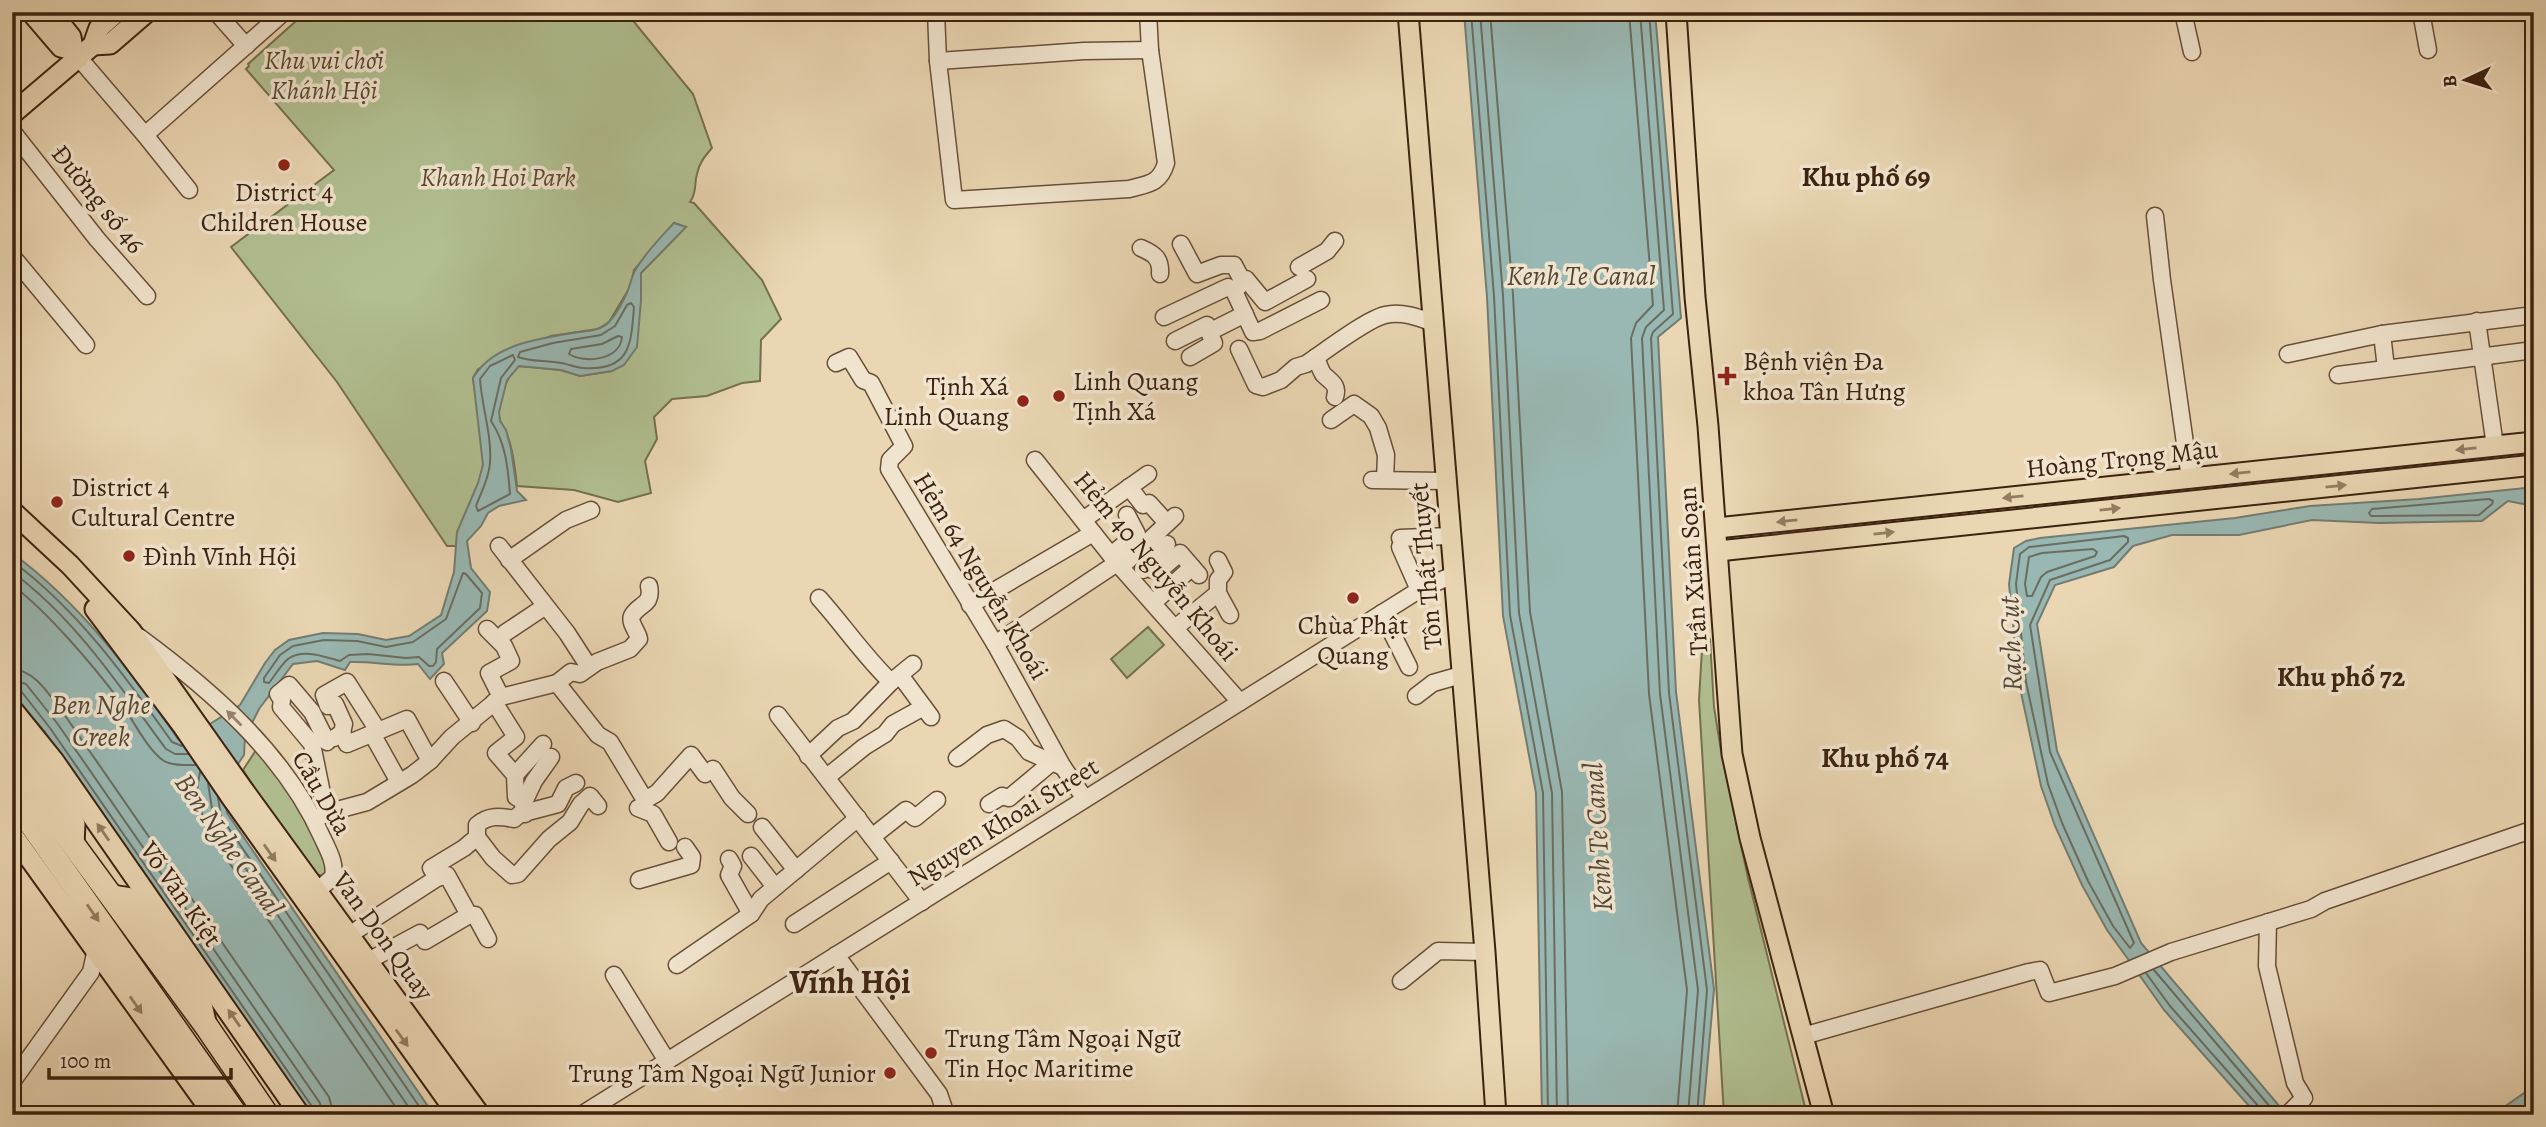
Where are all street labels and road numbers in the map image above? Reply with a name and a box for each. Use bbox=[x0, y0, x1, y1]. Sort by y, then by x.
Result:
street label: Đường số 46 bbox=[43, 137, 153, 261]
street label: Hoàng Trọng Mậu bbox=[2024, 431, 2221, 486]
street label: Hẻm 40 Nguyễn Khoái bbox=[1066, 463, 1246, 669]
street label: Hẻm 64 Nguyễn Khoái bbox=[905, 466, 1057, 686]
street label: Tôn Thất Thuyết bbox=[1401, 480, 1451, 651]
street label: Trần Xuân Soạn bbox=[1670, 485, 1716, 657]
street label: Cầu Dừa bbox=[284, 744, 360, 842]
street label: Nguyen Khoai Street bbox=[901, 749, 1106, 895]
street label: Võ Văn Kiệt bbox=[131, 834, 230, 954]
street label: Van Don Quay bbox=[324, 864, 442, 1008]

